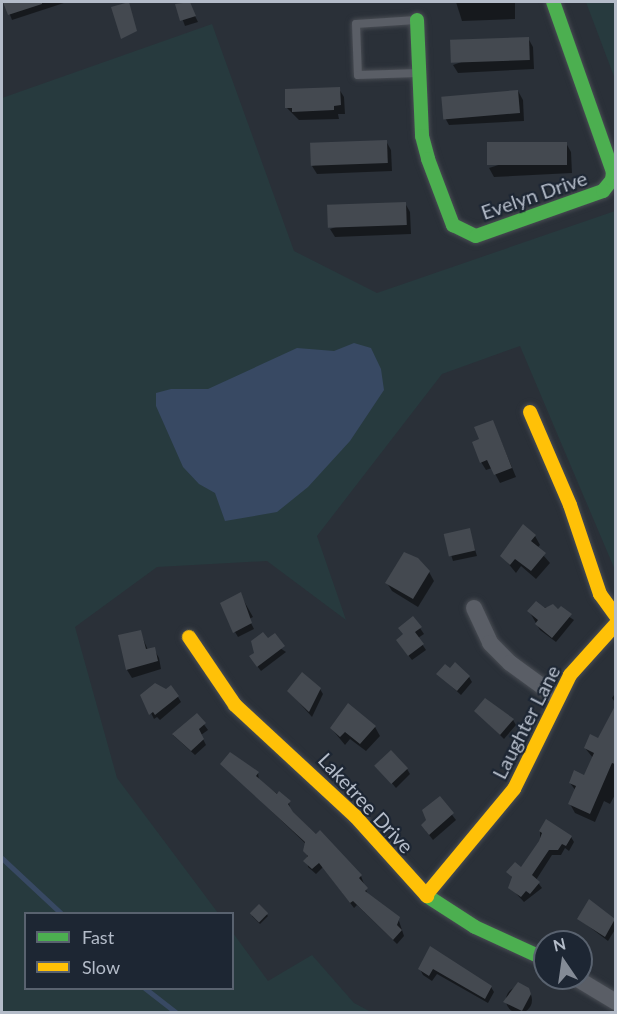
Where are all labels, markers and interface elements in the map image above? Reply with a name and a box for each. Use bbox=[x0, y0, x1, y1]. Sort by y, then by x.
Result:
street label: Evelyn Drive bbox=[478, 166, 590, 224]
street label: Laughter Lane bbox=[487, 661, 565, 783]
street label: Laketree Drive bbox=[313, 748, 419, 858]
legend bbox=[24, 912, 234, 990]
text: Fast bbox=[82, 926, 114, 948]
north arrow bbox=[533, 930, 593, 990]
text: N bbox=[551, 933, 567, 955]
text: Slow bbox=[82, 956, 120, 978]

